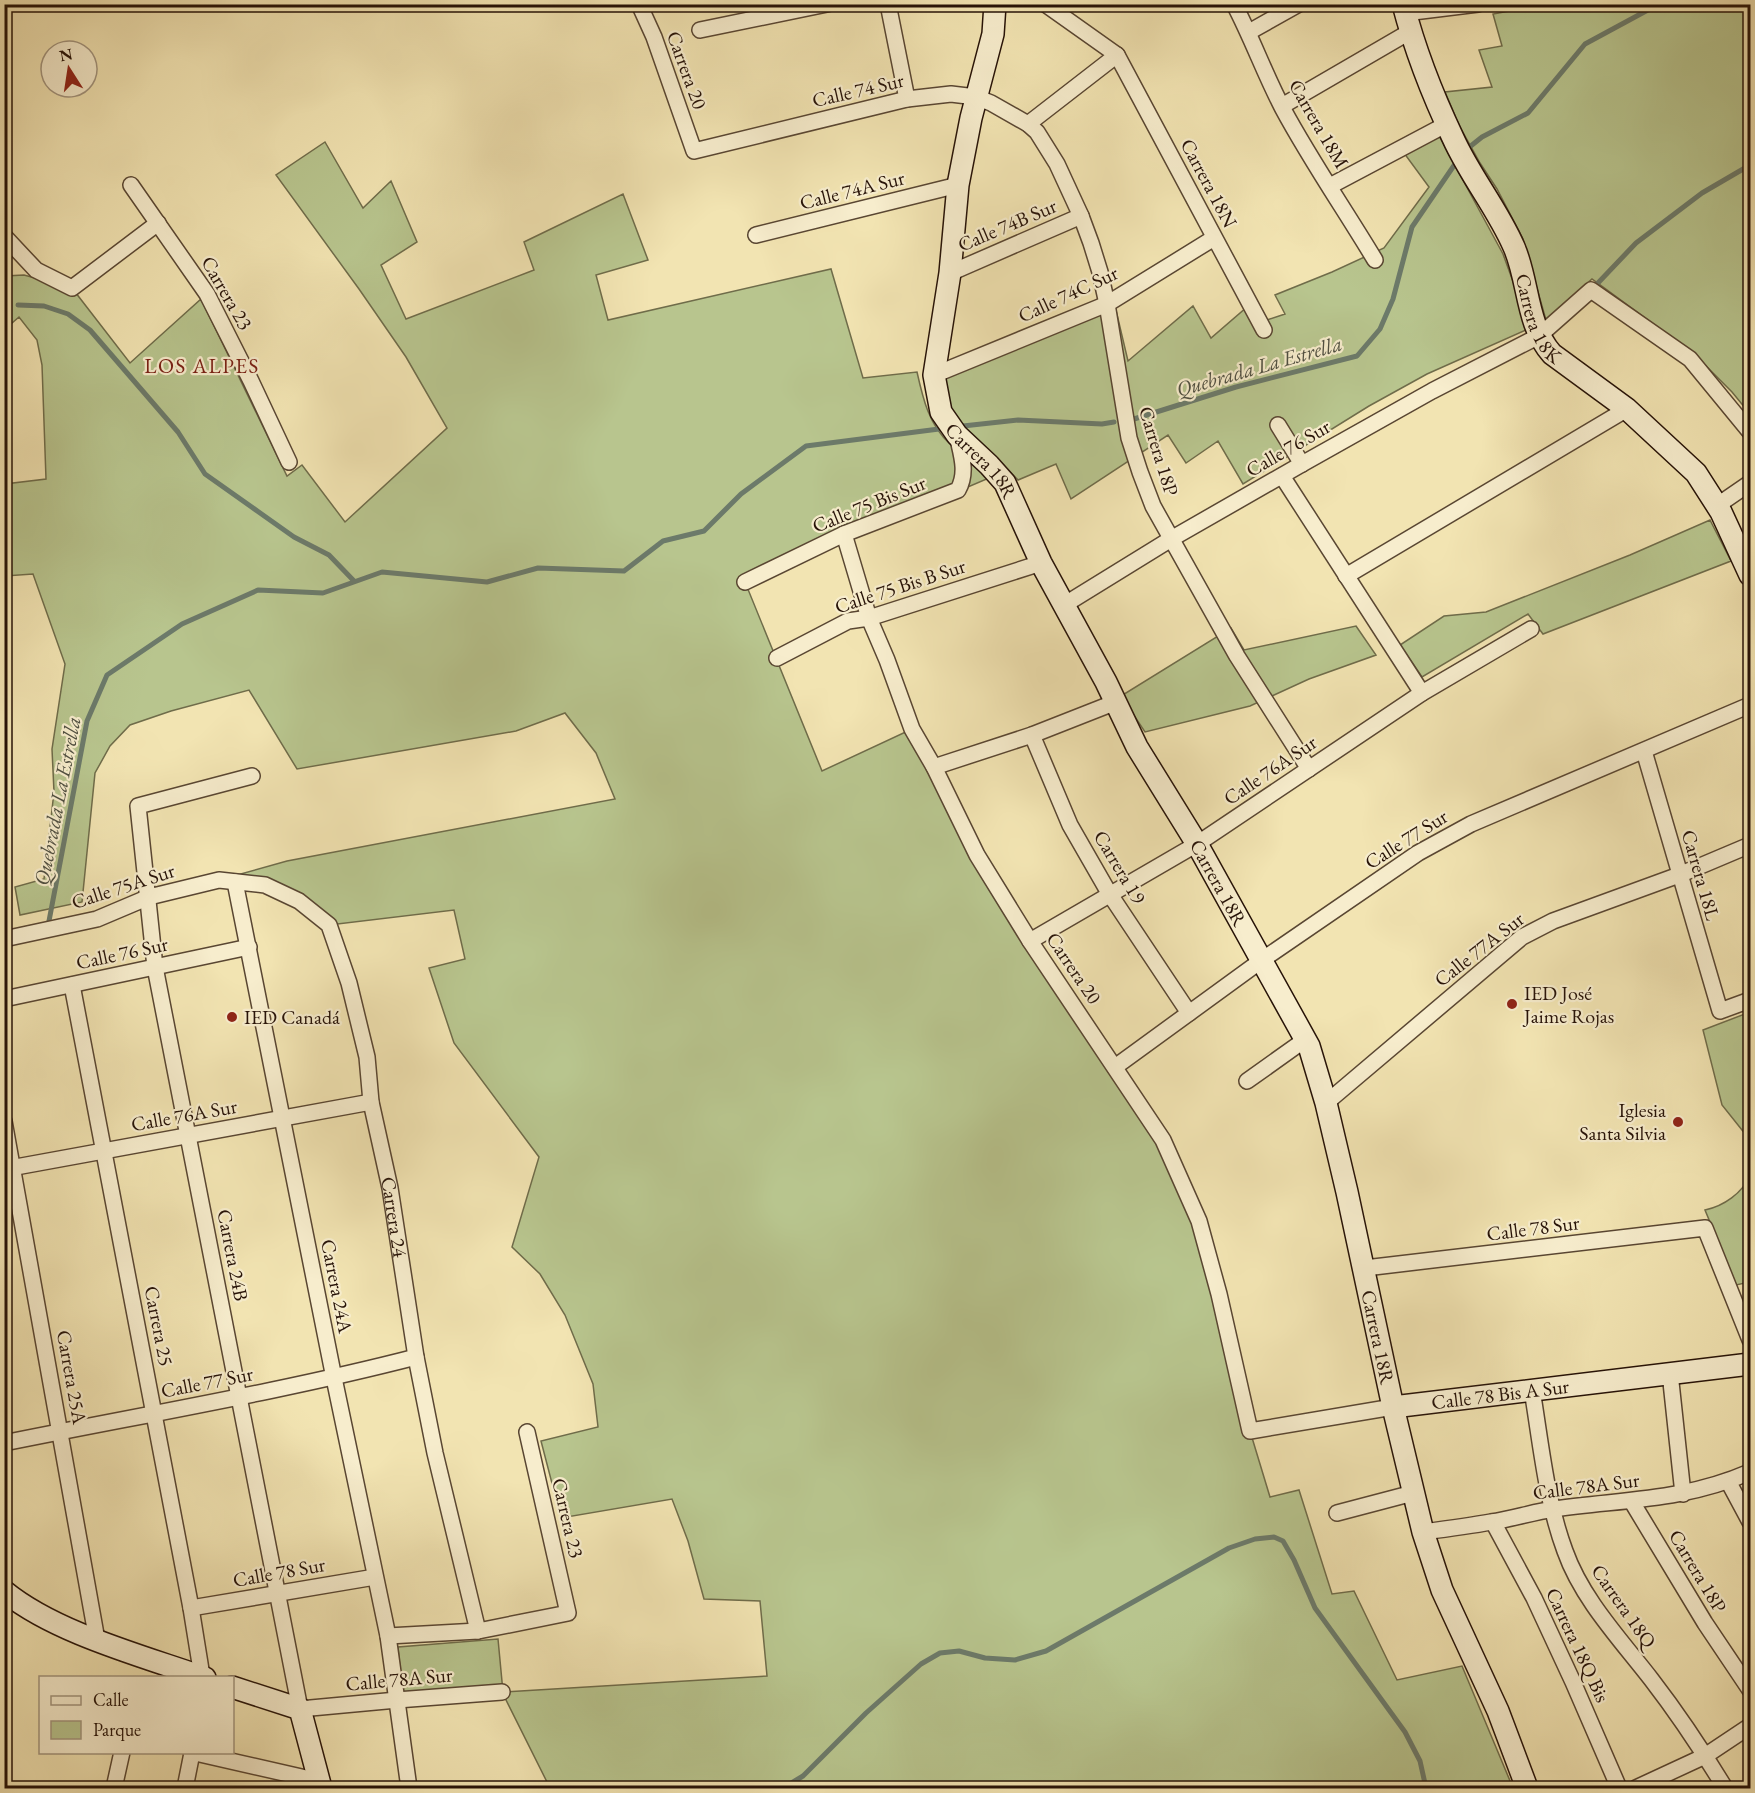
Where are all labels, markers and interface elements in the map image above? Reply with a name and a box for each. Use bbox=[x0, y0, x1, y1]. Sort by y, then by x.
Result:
street label: Carrera 20 bbox=[661, 27, 713, 113]
north arrow bbox=[39, 39, 99, 99]
text: N bbox=[57, 43, 75, 66]
street label: Calle 74 Sur bbox=[810, 67, 907, 113]
street label: Carrera 18M bbox=[1283, 75, 1355, 173]
street label: Carrera 18N bbox=[1175, 134, 1243, 232]
street label: Calle 74A Sur bbox=[797, 164, 907, 216]
street label: Calle 74B Sur bbox=[954, 192, 1061, 257]
street label: Carrera 23 bbox=[195, 251, 259, 335]
street label: Calle 74C Sur bbox=[1014, 259, 1122, 328]
street label: Carrera 18K bbox=[1510, 271, 1567, 370]
water label: Quebrada La Estrella bbox=[1173, 329, 1345, 403]
district label: LOS ALPES bbox=[144, 352, 260, 379]
street label: Carrera 18P bbox=[1133, 403, 1185, 499]
street label: Calle 76 Sur bbox=[1241, 413, 1335, 483]
street label: Carrera 18R bbox=[939, 418, 1023, 503]
street label: Calle 75 Bis Sur bbox=[808, 469, 930, 539]
street label: Calle 75 Bis B Sur bbox=[831, 553, 969, 619]
water label: Quebrada La Estrella bbox=[27, 714, 87, 888]
street label: Calle 76A Sur bbox=[1218, 729, 1322, 811]
street label: Calle 77 Sur bbox=[1360, 803, 1453, 875]
street label: Carrera 19 bbox=[1088, 826, 1152, 909]
street label: Carrera 18L bbox=[1676, 827, 1726, 924]
street label: Carrera 18R bbox=[1184, 835, 1253, 931]
street label: Calle 75A Sur bbox=[68, 857, 178, 915]
street label: Calle 77A Sur bbox=[1429, 906, 1529, 992]
street label: Carrera 20 bbox=[1041, 927, 1108, 1009]
street label: Calle 76 Sur bbox=[74, 931, 171, 975]
place label: IED José Jaime Rojas bbox=[1522, 980, 1614, 1029]
marker: IED José Jaime Rojas bbox=[1505, 997, 1519, 1011]
place label: IED Canadá bbox=[244, 1004, 340, 1030]
marker: IED Canadá bbox=[225, 1010, 239, 1024]
street label: Calle 76A Sur bbox=[129, 1093, 239, 1137]
place label: Iglesia Santa Silvia bbox=[1579, 1097, 1666, 1146]
marker: Iglesia Santa Silvia bbox=[1671, 1115, 1685, 1129]
street label: Carrera 24 bbox=[375, 1174, 414, 1260]
street label: Carrera 24B bbox=[211, 1207, 255, 1303]
street label: Calle 78 Sur bbox=[1485, 1209, 1581, 1247]
street label: Carrera 24A bbox=[315, 1237, 359, 1335]
street label: Carrera 25 bbox=[138, 1284, 180, 1368]
street label: Carrera 18R bbox=[1355, 1288, 1401, 1387]
street label: Carrera 25A bbox=[51, 1328, 93, 1426]
street label: Calle 77 Sur bbox=[159, 1360, 256, 1404]
street label: Calle 78 Bis A Sur bbox=[1430, 1373, 1571, 1415]
street label: Calle 78A Sur bbox=[1531, 1467, 1641, 1505]
street label: Carrera 23 bbox=[546, 1476, 590, 1560]
street label: Carrera 18P bbox=[1663, 1525, 1733, 1617]
street label: Calle 78 Sur bbox=[231, 1551, 328, 1593]
street label: Carrera 18Q bbox=[1586, 1559, 1664, 1655]
street label: Carrera 18Q Bis bbox=[1540, 1584, 1616, 1706]
street label: Calle 78A Sur bbox=[345, 1661, 454, 1697]
legend bbox=[39, 1676, 234, 1754]
text: Calle bbox=[93, 1688, 129, 1711]
text: Parque bbox=[93, 1718, 141, 1741]

